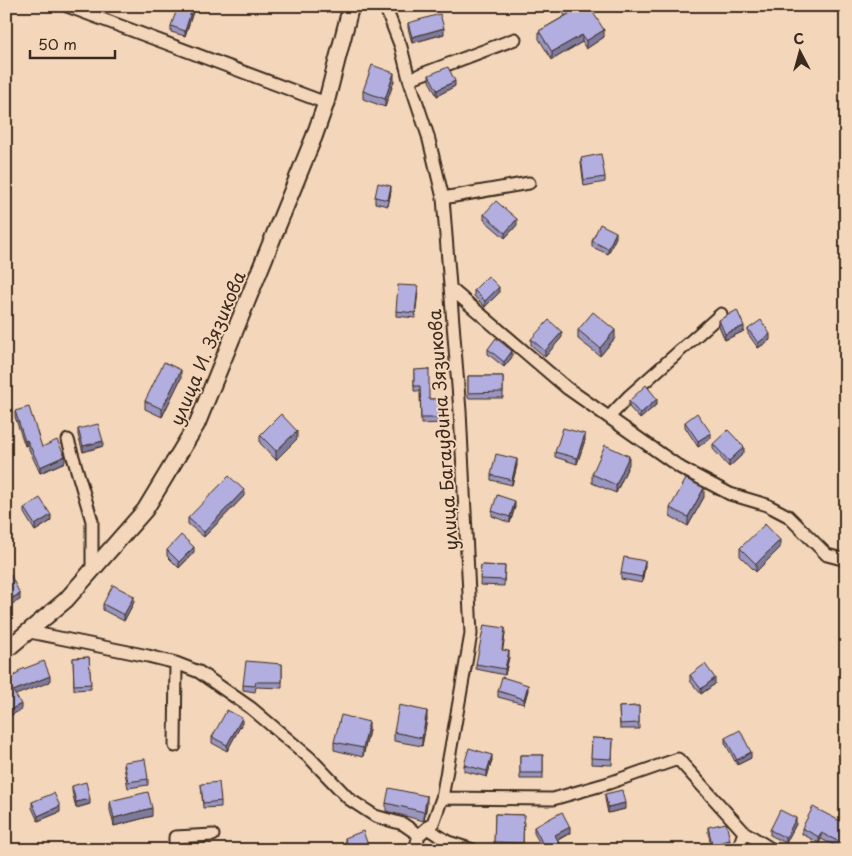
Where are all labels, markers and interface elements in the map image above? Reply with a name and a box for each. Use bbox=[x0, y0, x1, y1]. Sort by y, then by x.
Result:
scale bar bbox=[30, 28, 115, 60]
north arrow bbox=[774, 28, 824, 78]
text: С bbox=[792, 28, 805, 50]
text: 50 m bbox=[38, 32, 77, 55]
street label: улица И. Зязикова bbox=[162, 266, 252, 429]
street label: улица Багаудина Зязикова bbox=[420, 308, 464, 551]

